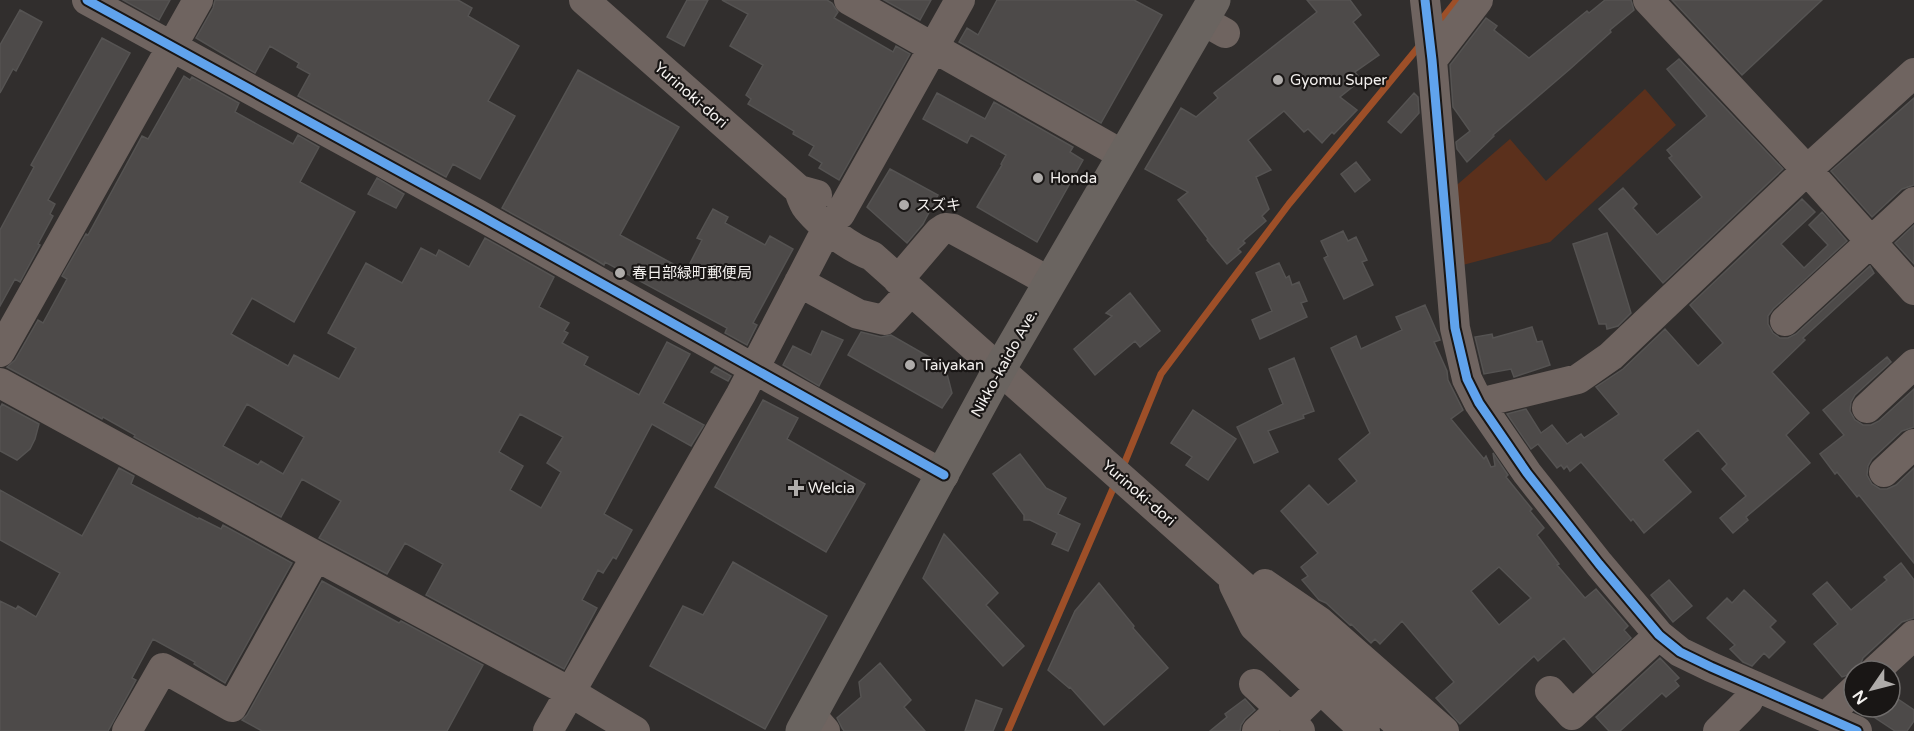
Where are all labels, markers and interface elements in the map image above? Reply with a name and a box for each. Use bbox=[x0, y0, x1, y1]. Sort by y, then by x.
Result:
street label: Yurinoki-dori bbox=[651, 58, 731, 132]
place label: Gyomu Super bbox=[1290, 71, 1387, 89]
marker: Gyomu Super bbox=[1271, 73, 1285, 87]
place label: Honda bbox=[1050, 169, 1097, 187]
marker: Honda bbox=[1031, 171, 1045, 185]
place label: スズキ bbox=[916, 196, 961, 214]
marker: スズキ bbox=[897, 198, 911, 212]
place label: 春日部緑町郵便局 bbox=[632, 264, 752, 282]
marker: 春日部緑町郵便局 bbox=[613, 266, 627, 280]
street label: Nikko-kaido Ave. bbox=[967, 306, 1041, 420]
place label: Taiyakan bbox=[922, 356, 984, 374]
marker: Taiyakan bbox=[903, 358, 917, 372]
street label: Yurinoki-dori bbox=[1099, 456, 1179, 530]
place label: Welcia bbox=[808, 479, 855, 497]
marker: Welcia bbox=[789, 481, 803, 495]
north arrow bbox=[1842, 659, 1902, 719]
text: N bbox=[1849, 686, 1872, 708]

